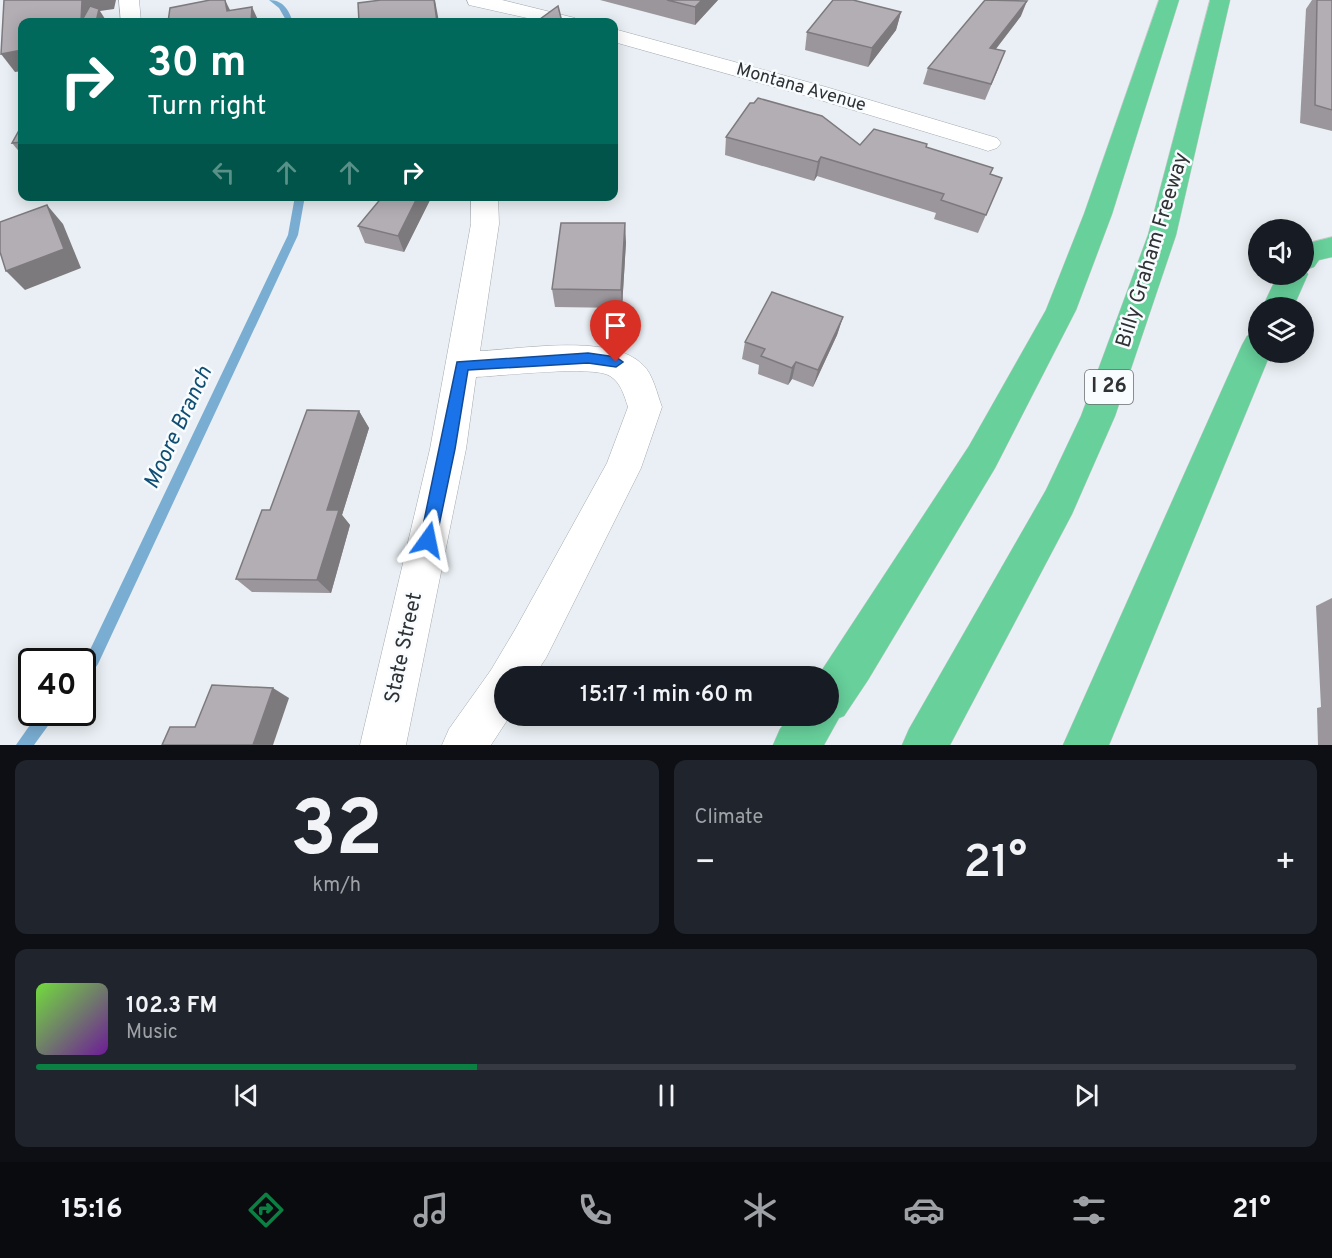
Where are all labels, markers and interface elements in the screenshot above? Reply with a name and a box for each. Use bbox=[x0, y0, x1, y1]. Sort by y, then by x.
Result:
text: 30 m bbox=[147, 38, 246, 91]
icon: right bbox=[48, 42, 126, 120]
street label: Montana Avenue bbox=[733, 58, 869, 118]
text: Turn right bbox=[147, 90, 266, 124]
street label: Billy Graham Freeway bbox=[1110, 149, 1196, 351]
icon: left bbox=[207, 156, 240, 189]
icon: ahead bbox=[270, 156, 303, 189]
icon: ahead bbox=[333, 156, 366, 189]
icon: right bbox=[396, 156, 429, 189]
map controls bbox=[1248, 219, 1314, 363]
button: sound bbox=[1248, 219, 1314, 285]
button: layers bbox=[1248, 297, 1314, 363]
pin bbox=[590, 300, 641, 362]
icon: arrive bbox=[599, 309, 632, 342]
water label: Moore Branch bbox=[139, 362, 219, 494]
road number: I 26 bbox=[1085, 370, 1133, 404]
position arrow bbox=[396, 508, 460, 572]
street label: State Street bbox=[379, 590, 429, 706]
speed limit sign: 40 bbox=[18, 648, 96, 726]
text: 15:17 · 1 min · 60 m bbox=[580, 682, 753, 709]
text: 32 bbox=[290, 784, 383, 883]
text: Climate bbox=[695, 805, 763, 831]
text: 21° bbox=[963, 836, 1027, 893]
text: − bbox=[695, 843, 716, 885]
text: + bbox=[1275, 843, 1296, 885]
text: km/h bbox=[312, 873, 361, 899]
text: 102.3 FM bbox=[126, 993, 217, 1020]
text: Music bbox=[126, 1020, 178, 1046]
icon: previous bbox=[230, 1079, 263, 1112]
icon: pause bbox=[650, 1079, 683, 1112]
icon: next bbox=[1070, 1079, 1103, 1112]
icon: directions bbox=[245, 1189, 287, 1231]
icon: music bbox=[410, 1189, 452, 1231]
icon: phone bbox=[574, 1189, 616, 1231]
icon: climate bbox=[739, 1189, 781, 1231]
icon: car bbox=[903, 1189, 945, 1231]
icon: filters bbox=[1068, 1189, 1110, 1231]
text: 15:16 bbox=[61, 1193, 123, 1227]
text: 21° bbox=[1232, 1193, 1271, 1227]

